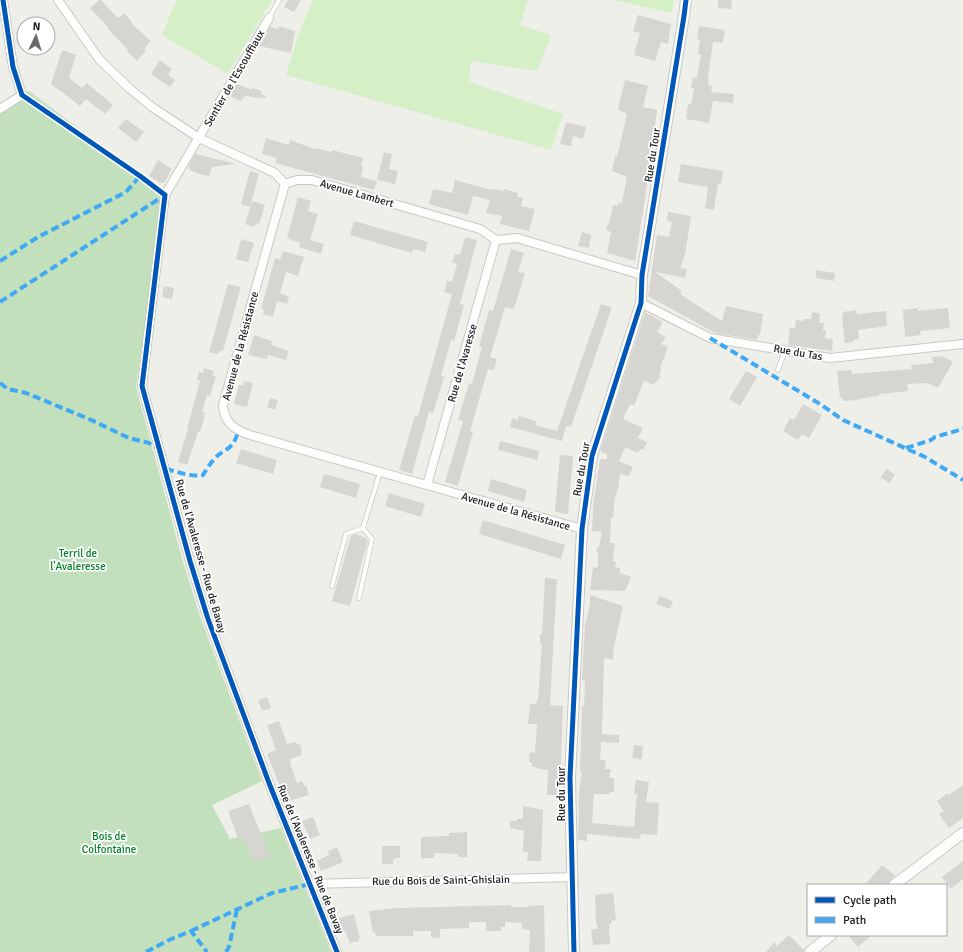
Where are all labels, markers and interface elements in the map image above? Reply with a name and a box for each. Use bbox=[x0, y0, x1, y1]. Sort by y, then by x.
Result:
north arrow bbox=[16, 16, 56, 56]
text: N bbox=[32, 20, 41, 33]
street label: Sentier de l'Escouffiaux bbox=[201, 27, 267, 129]
street label: Rue du Tour bbox=[642, 127, 663, 183]
street label: Avenue Lambert bbox=[318, 177, 395, 210]
street label: Avenue de la Résistance bbox=[220, 290, 261, 402]
street label: Rue de l'Avaresse bbox=[445, 323, 480, 404]
street label: Rue du Tas bbox=[772, 342, 824, 363]
street label: Rue du Tour bbox=[570, 441, 593, 497]
street label: Rue de l'Avaleresse - Rue de Bavay bbox=[172, 478, 229, 636]
street label: Avenue de la Résistance bbox=[460, 490, 572, 533]
park label: Terril de l'Avaleresse bbox=[50, 547, 106, 573]
street label: Rue du Tour bbox=[555, 767, 568, 821]
street label: Rue de l'Avaleresse - Rue de Bavay bbox=[275, 783, 347, 936]
park label: Bois de Colfontaine bbox=[82, 830, 136, 856]
street label: Rue du Bois de Saint-Ghislain bbox=[372, 873, 510, 888]
legend bbox=[807, 884, 947, 936]
text: Cycle path bbox=[843, 893, 896, 908]
text: Path bbox=[843, 913, 866, 928]

